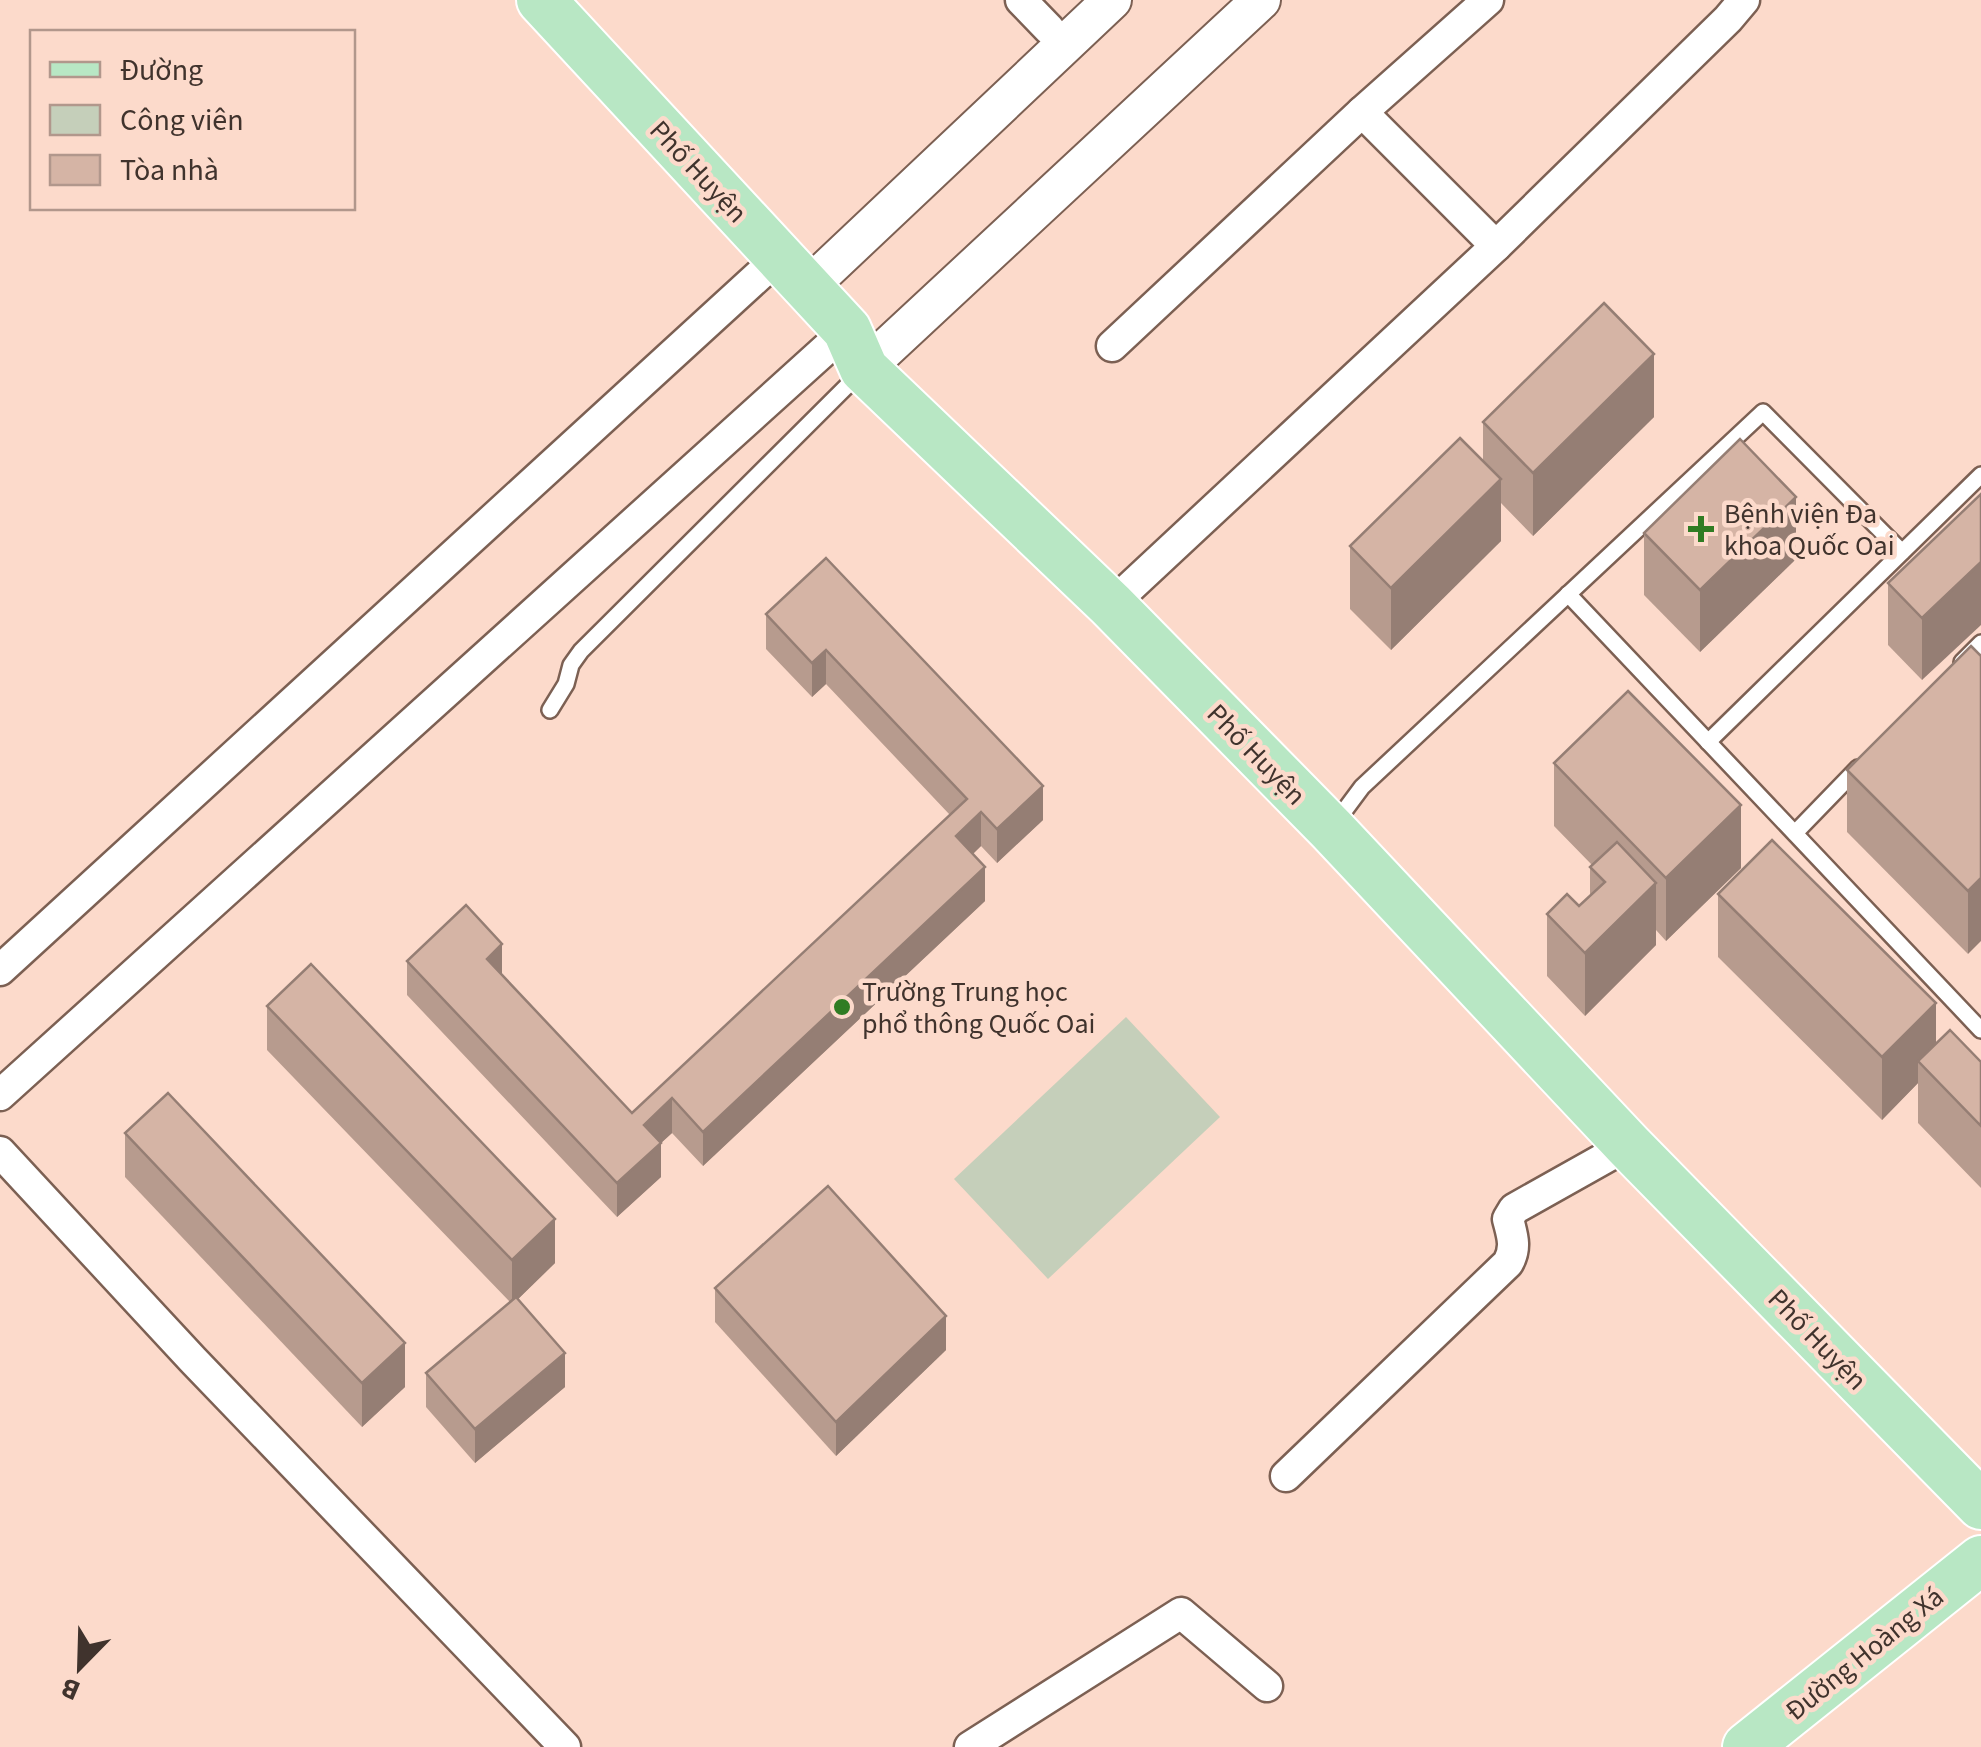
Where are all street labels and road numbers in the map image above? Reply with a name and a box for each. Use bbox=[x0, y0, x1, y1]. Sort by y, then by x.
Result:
street label: Phố Huyện bbox=[640, 111, 756, 232]
street label: Phố Huyện bbox=[1198, 695, 1315, 814]
street label: Phố Huyện bbox=[1759, 1280, 1876, 1399]
street label: Đường Hoàng Xá bbox=[1777, 1577, 1952, 1730]

